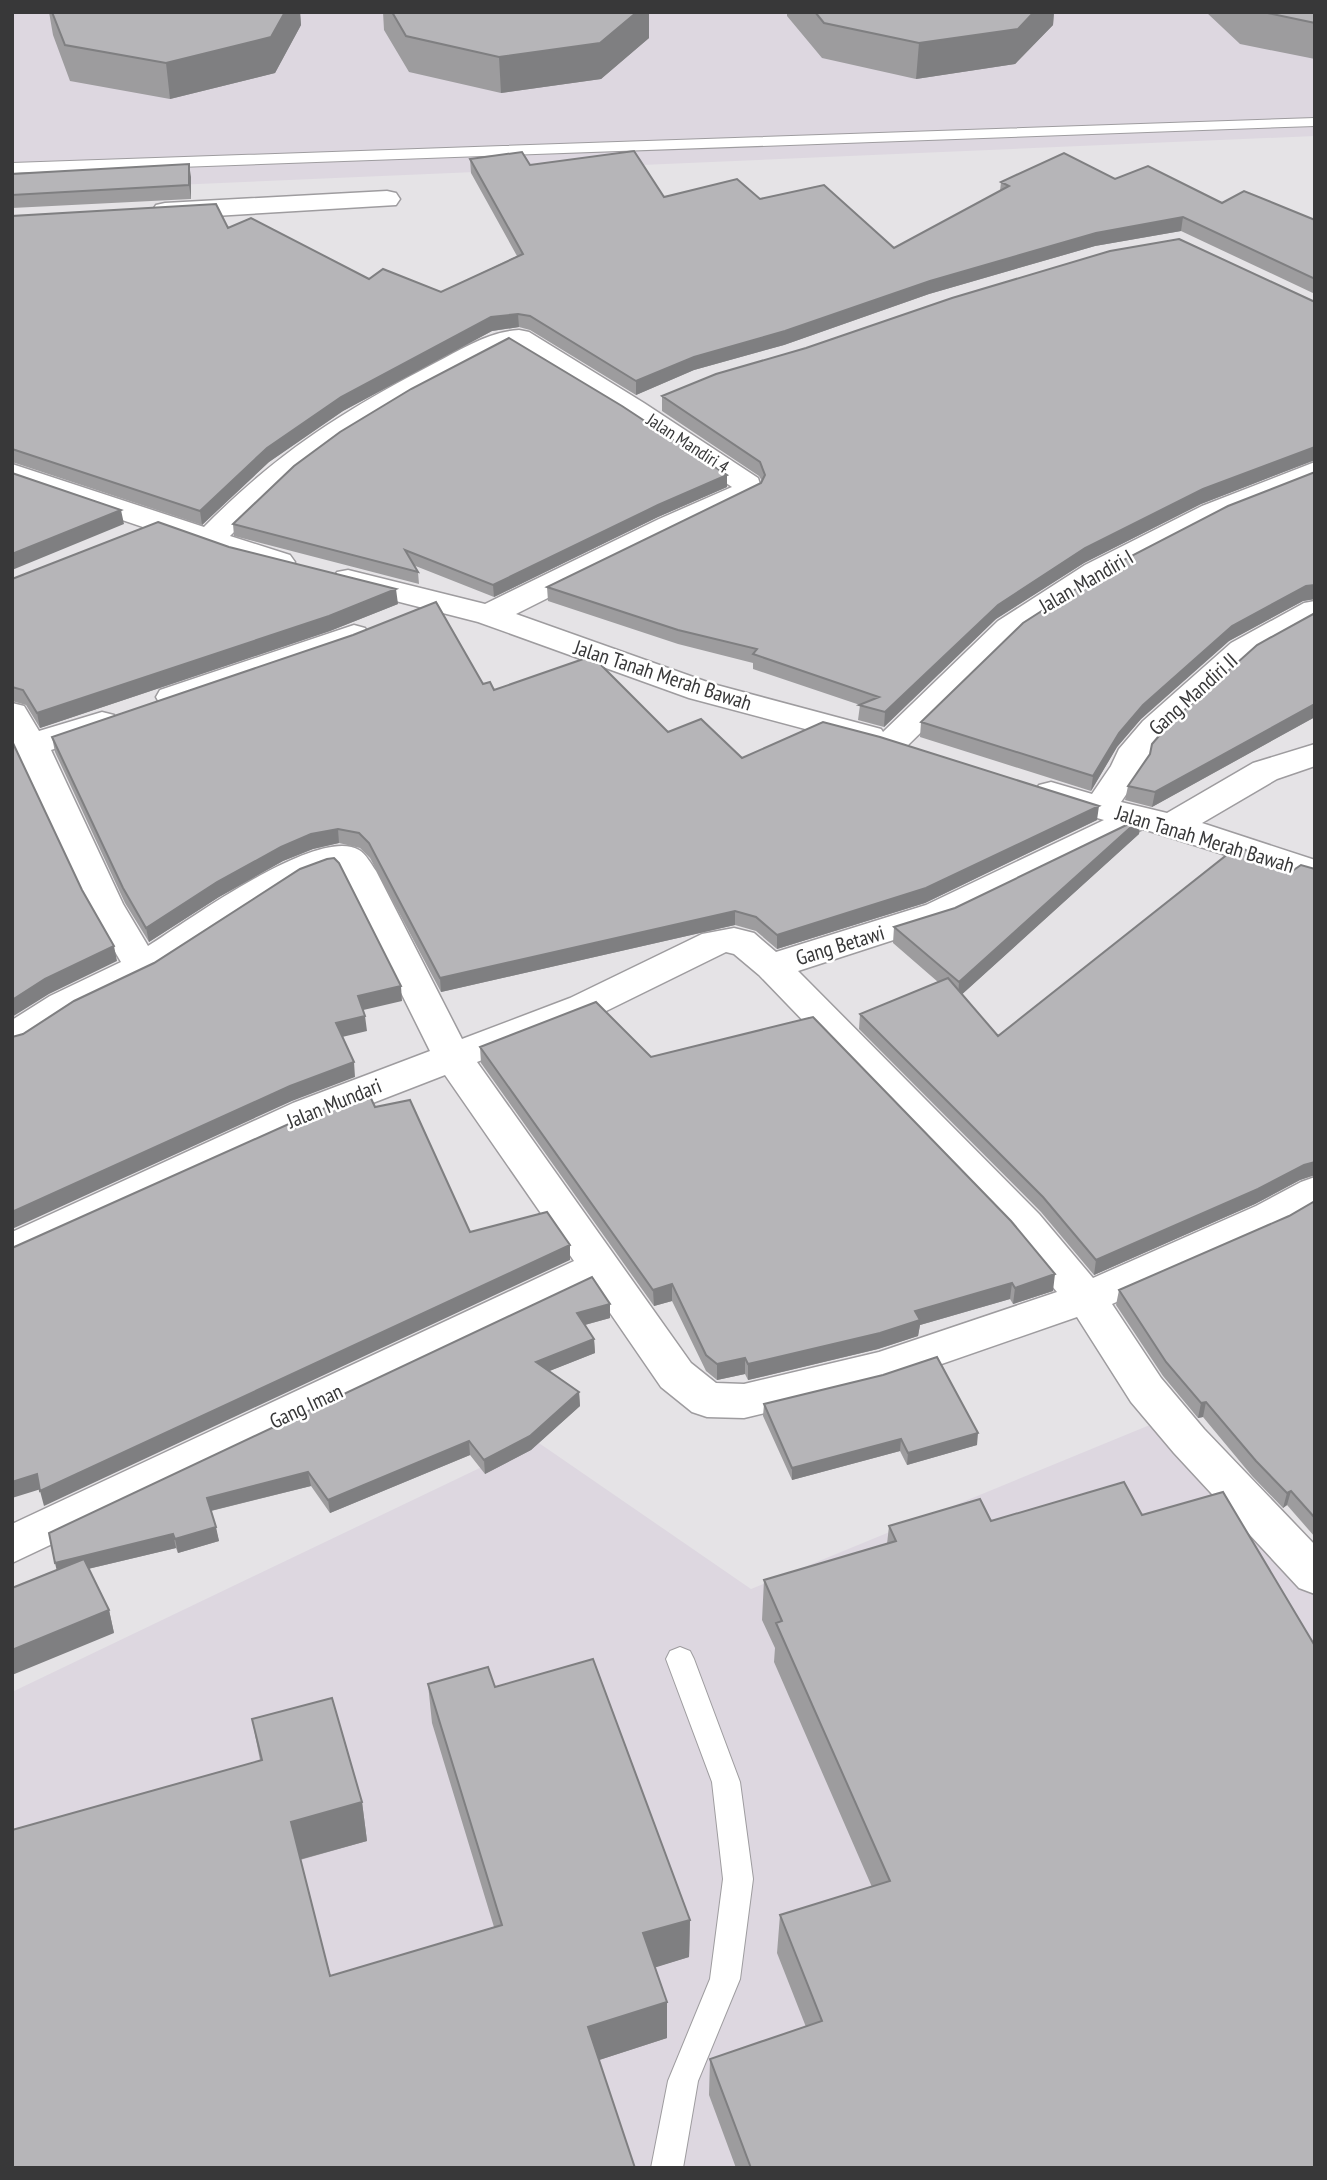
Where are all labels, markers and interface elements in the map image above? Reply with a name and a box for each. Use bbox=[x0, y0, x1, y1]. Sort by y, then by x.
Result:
street label: Jalan Mandiri 4 bbox=[642, 407, 734, 478]
street label: Jalan Mandiri I bbox=[1033, 543, 1138, 619]
street label: Jalan Tanah Merah Bawah bbox=[570, 633, 755, 716]
street label: Gang Mandiri II bbox=[1143, 647, 1243, 741]
street label: Jalan Tanah Merah Bawah bbox=[1111, 799, 1298, 879]
street label: Gang Betawi bbox=[792, 919, 888, 971]
street label: Jalan Mundari bbox=[282, 1072, 385, 1135]
street label: Gang Iman bbox=[265, 1377, 347, 1435]

